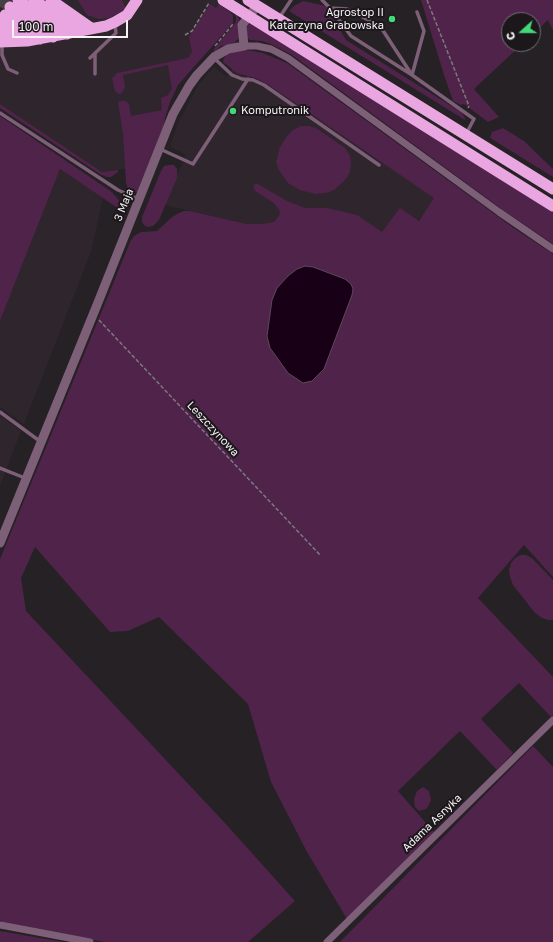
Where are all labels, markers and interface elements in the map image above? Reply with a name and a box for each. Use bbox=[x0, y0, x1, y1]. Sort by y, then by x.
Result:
place label: Agrostop II Katarzyna Grabowska bbox=[269, 6, 384, 32]
scale bar bbox=[14, 12, 130, 38]
north arrow bbox=[501, 12, 541, 52]
marker: Agrostop II Katarzyna Grabowska bbox=[387, 14, 397, 24]
text: 100 m bbox=[19, 19, 53, 34]
text: С bbox=[503, 30, 518, 42]
place label: Komputronik bbox=[241, 104, 309, 118]
marker: Komputronik bbox=[228, 106, 238, 116]
street label: 3 Maja bbox=[112, 187, 136, 223]
street label: Leszczynowa bbox=[184, 399, 242, 459]
street label: Adama Asnyka bbox=[400, 791, 464, 855]

